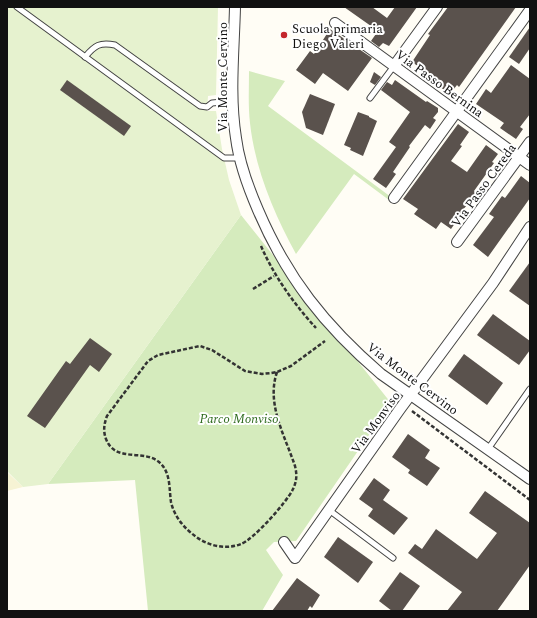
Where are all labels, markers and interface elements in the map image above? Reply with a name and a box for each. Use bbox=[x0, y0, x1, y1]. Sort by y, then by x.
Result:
place label: Scuola primaria Diego Valeri bbox=[292, 19, 383, 54]
street label: Via Monte Cervino bbox=[213, 22, 233, 132]
marker: Scuola primaria Diego Valeri bbox=[279, 30, 289, 40]
street label: Via Passo Bernina bbox=[391, 45, 488, 123]
street label: Via Passo Cereda bbox=[446, 139, 522, 232]
street label: Via Monte Cervino bbox=[362, 338, 462, 420]
street label: Via Monviso bbox=[346, 387, 405, 458]
park label: Parco Monviso bbox=[199, 409, 279, 429]

